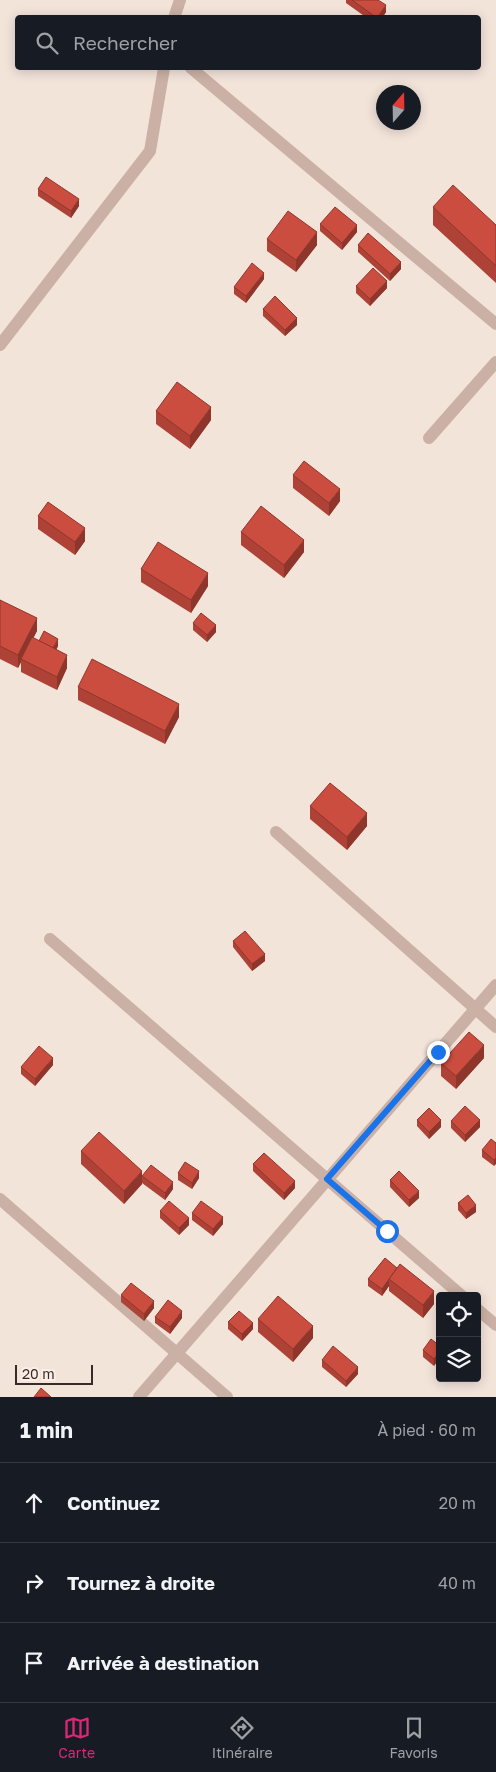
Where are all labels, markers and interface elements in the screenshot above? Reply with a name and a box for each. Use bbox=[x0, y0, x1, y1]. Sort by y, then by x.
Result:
search box bbox=[15, 15, 481, 70]
icon: search bbox=[33, 29, 61, 57]
text: Rechercher bbox=[73, 31, 178, 54]
north arrow bbox=[376, 85, 421, 130]
route end bbox=[427, 1041, 450, 1064]
route start bbox=[376, 1220, 399, 1243]
map controls bbox=[436, 1292, 481, 1382]
button: locate bbox=[436, 1292, 481, 1337]
button: layers bbox=[436, 1337, 481, 1382]
scale bar bbox=[15, 1362, 92, 1385]
text: 20 m bbox=[22, 1365, 55, 1382]
text: 1 min bbox=[20, 1417, 73, 1443]
text: À pied · 60 m bbox=[377, 1420, 476, 1440]
icon: ahead bbox=[20, 1489, 48, 1517]
text: Continuez bbox=[67, 1491, 160, 1514]
text: 20 m bbox=[439, 1493, 476, 1513]
icon: right bbox=[20, 1569, 48, 1597]
text: Tournez à droite bbox=[67, 1571, 215, 1594]
text: 40 m bbox=[438, 1573, 476, 1593]
icon: arrive bbox=[20, 1649, 48, 1677]
text: Arrivée à destination bbox=[67, 1651, 259, 1674]
tab: Carte bbox=[58, 1714, 95, 1761]
tab: Itinéraire bbox=[212, 1714, 273, 1761]
tab: Favoris bbox=[389, 1714, 438, 1761]

